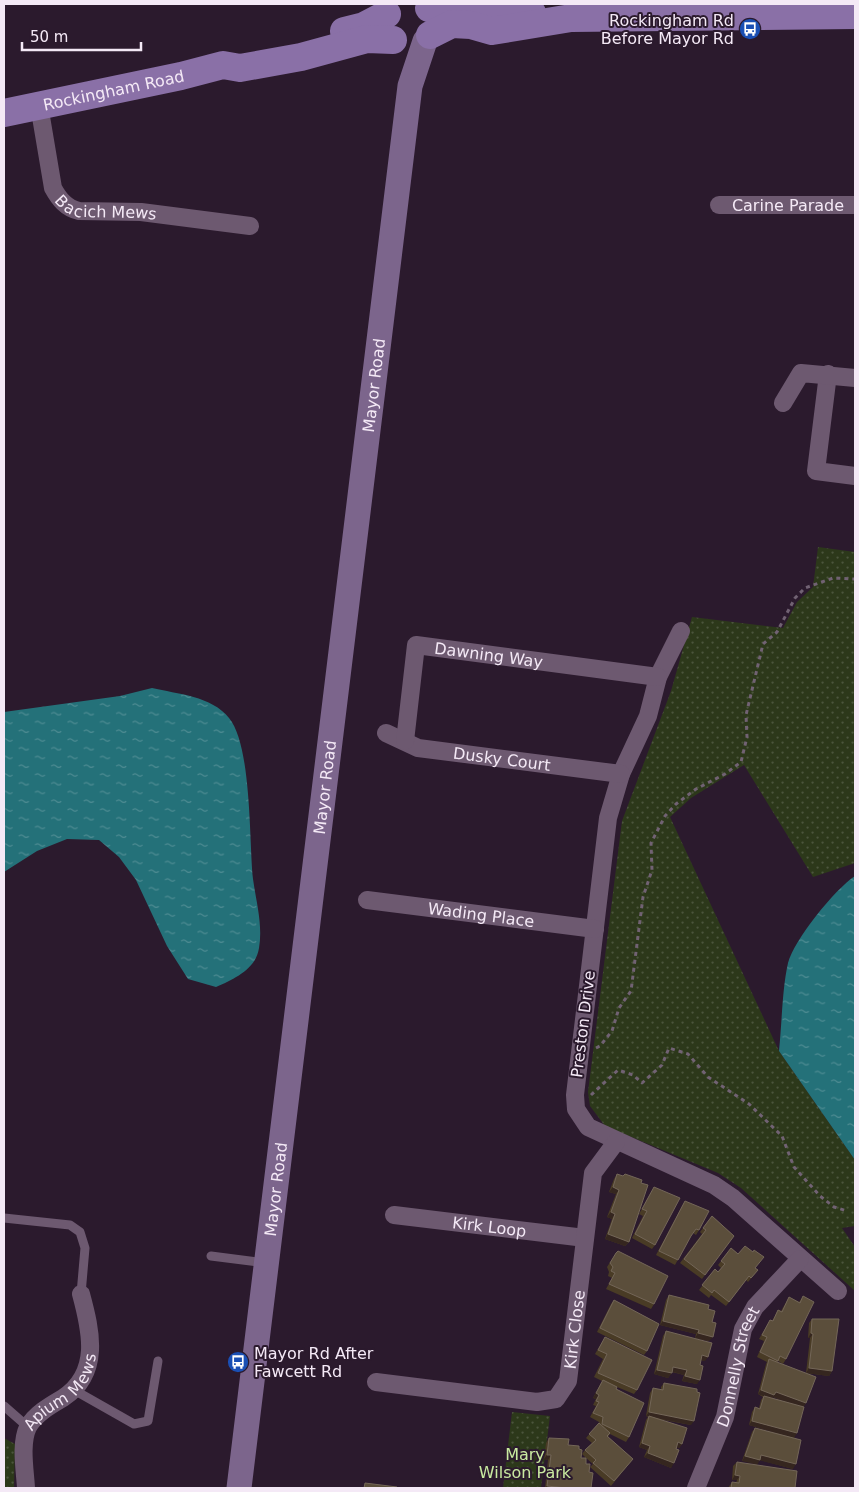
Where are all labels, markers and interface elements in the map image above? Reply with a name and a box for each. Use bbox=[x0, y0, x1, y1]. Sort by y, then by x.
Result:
place label: Rockingham Rd Before Mayor Rd bbox=[601, 11, 734, 48]
bus stop icon: Rockingham Rd Before Mayor Rd bbox=[738, 17, 762, 41]
scale bar bbox=[22, 20, 141, 52]
text: 50 m bbox=[30, 28, 68, 46]
street label: Rockingham Road bbox=[41, 66, 186, 114]
street label: Bacich Mews bbox=[51, 190, 158, 223]
street label: Carine Parade bbox=[732, 196, 844, 215]
street label: Mayor Road bbox=[358, 337, 389, 433]
street label: Dawning Way bbox=[433, 638, 544, 671]
street label: Mayor Road bbox=[309, 739, 340, 835]
street label: Dusky Court bbox=[452, 743, 552, 774]
street label: Wading Place bbox=[427, 898, 535, 931]
street label: Preston Drive bbox=[567, 969, 599, 1079]
street label: Mayor Road bbox=[260, 1141, 291, 1237]
street label: Kirk Loop bbox=[451, 1213, 527, 1240]
street label: Kirk Close bbox=[560, 1289, 588, 1370]
street label: Donnelly Street bbox=[712, 1303, 763, 1430]
place label: Mayor Rd After Fawcett Rd bbox=[254, 1344, 374, 1381]
bus stop icon: Mayor Rd After Fawcett Rd bbox=[226, 1350, 250, 1374]
street label: Apium Mews bbox=[19, 1352, 99, 1433]
park label: Mary Wilson Park bbox=[479, 1445, 572, 1482]

